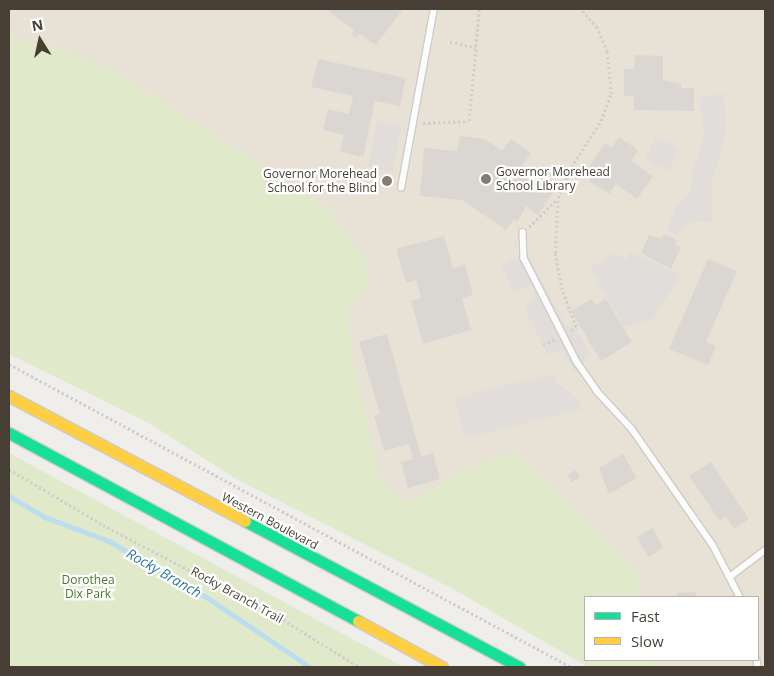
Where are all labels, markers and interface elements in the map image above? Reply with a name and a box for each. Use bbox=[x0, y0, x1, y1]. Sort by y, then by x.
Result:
text: N bbox=[30, 14, 45, 35]
north arrow bbox=[15, 15, 65, 65]
place label: Governor Morehead School Library bbox=[496, 165, 610, 193]
place label: Governor Morehead School for the Blind bbox=[263, 167, 377, 195]
marker: Governor Morehead School Library bbox=[480, 173, 492, 185]
marker: Governor Morehead School for the Blind bbox=[381, 175, 393, 187]
street label: Western Boulevard bbox=[219, 490, 321, 552]
water label: Rocky Branch bbox=[124, 545, 204, 601]
street label: Rocky Branch Trail bbox=[188, 564, 286, 626]
park label: Dorothea Dix Park bbox=[61, 573, 115, 601]
legend bbox=[584, 596, 759, 661]
text: Fast bbox=[631, 606, 660, 626]
text: Slow bbox=[631, 631, 664, 651]

